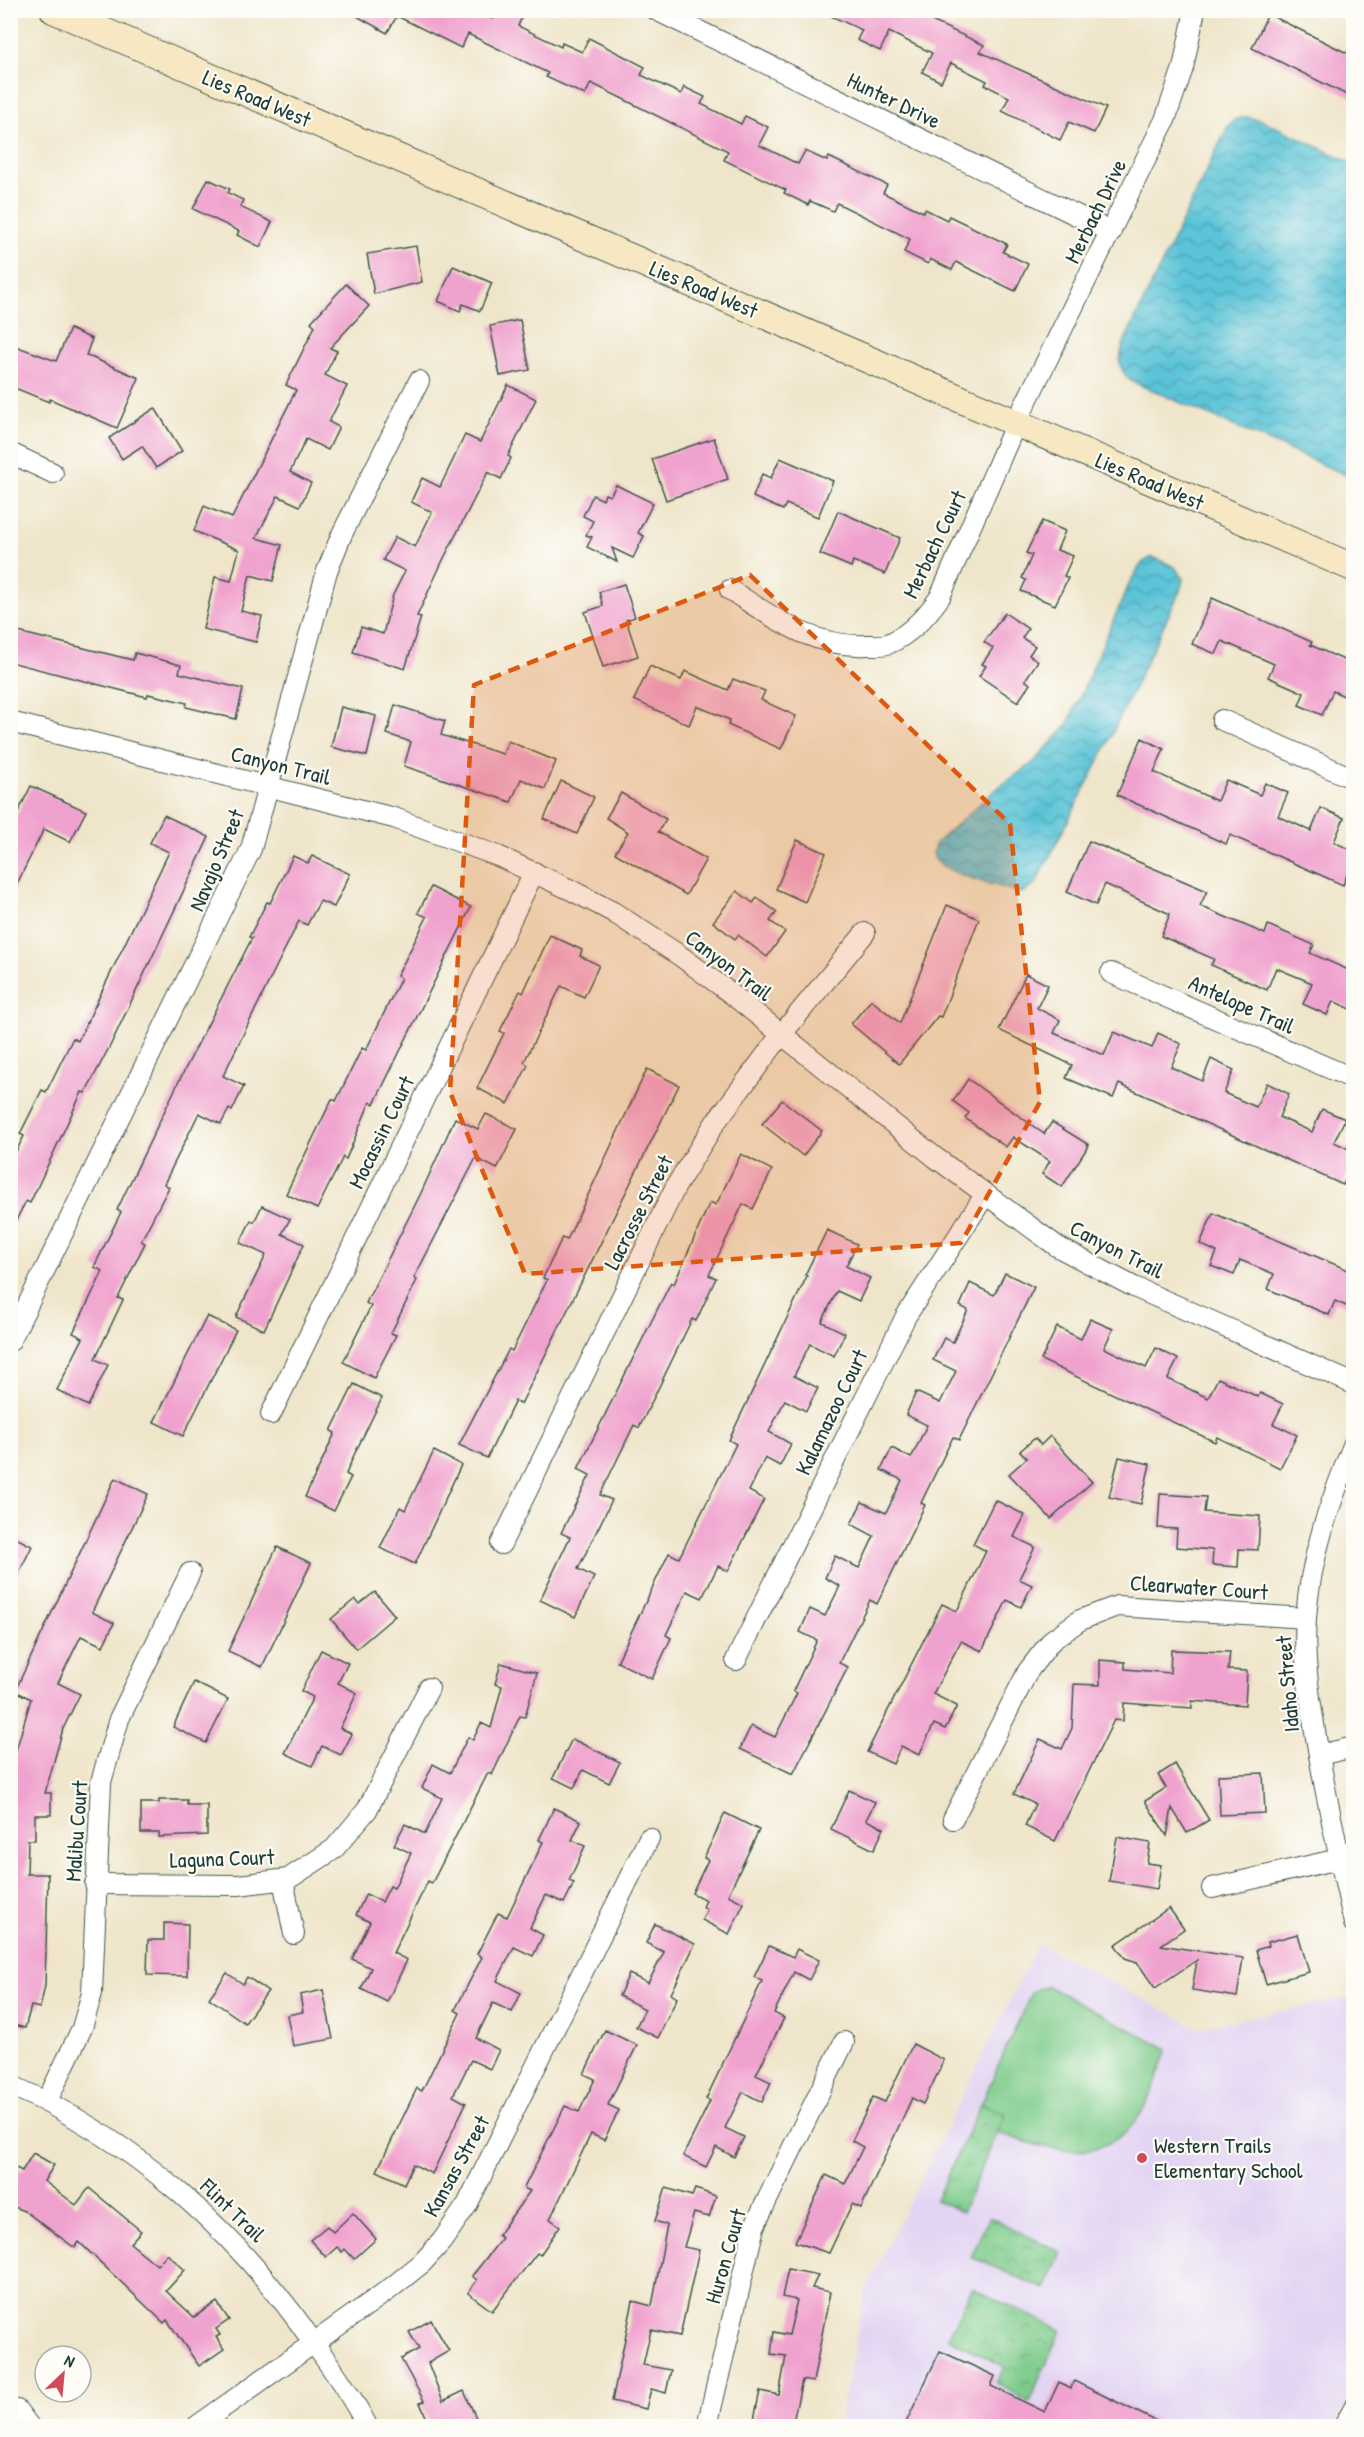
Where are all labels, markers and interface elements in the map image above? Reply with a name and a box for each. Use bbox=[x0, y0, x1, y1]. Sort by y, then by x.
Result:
street label: Lies Road West bbox=[198, 62, 316, 134]
street label: Hunter Drive bbox=[842, 65, 946, 136]
street label: Merbach Drive bbox=[1057, 154, 1133, 268]
street label: Lies Road West bbox=[645, 253, 763, 325]
street label: Lies Road West bbox=[1091, 445, 1209, 517]
street label: Merbach Court bbox=[895, 485, 973, 603]
street label: Canyon Trail bbox=[228, 738, 334, 792]
street label: Navajo Street bbox=[181, 804, 251, 916]
street label: Canyon Trail bbox=[679, 922, 779, 1008]
street label: Antelope Trail bbox=[1184, 967, 1300, 1041]
street label: Mocassin Court bbox=[341, 1070, 421, 1193]
street label: Lacrosse Street bbox=[596, 1149, 680, 1274]
street label: Canyon Trail bbox=[1065, 1212, 1169, 1286]
street label: Kalamazoo Court bbox=[788, 1344, 875, 1480]
street label: Clearwater Court bbox=[1129, 1567, 1269, 1607]
street label: Idaho Street bbox=[1268, 1634, 1306, 1734]
street label: Malibu Court bbox=[58, 1779, 95, 1883]
street label: Laguna Court bbox=[169, 1841, 275, 1875]
street label: Kansas Street bbox=[416, 2109, 496, 2222]
place label: Western Trails Elementary School bbox=[1154, 2130, 1303, 2185]
marker: Western Trails Elementary School bbox=[1135, 2151, 1149, 2165]
street label: Flint Trail bbox=[193, 2171, 272, 2249]
street label: Huron Court bbox=[697, 2205, 753, 2307]
north arrow bbox=[33, 2344, 93, 2404]
text: N bbox=[61, 2349, 79, 2372]

